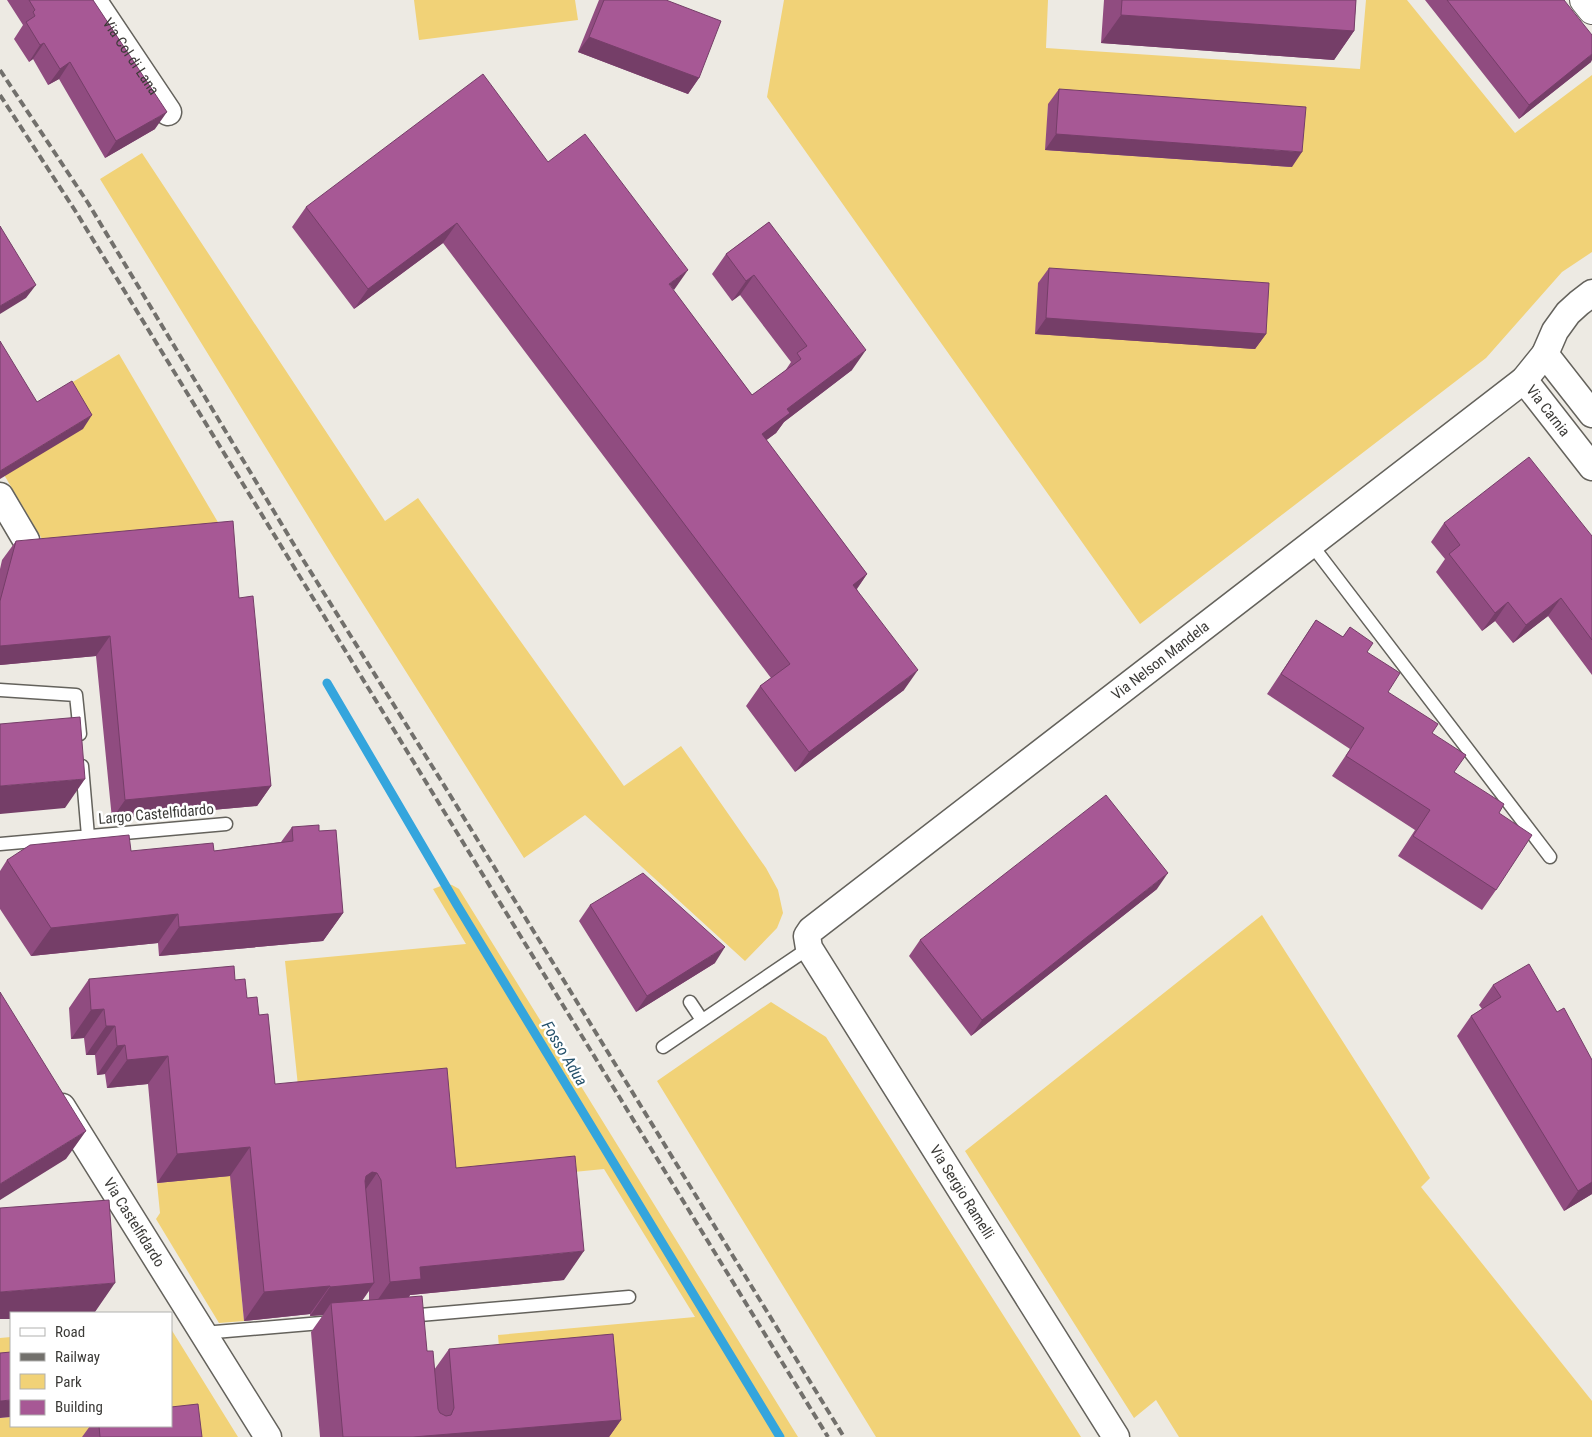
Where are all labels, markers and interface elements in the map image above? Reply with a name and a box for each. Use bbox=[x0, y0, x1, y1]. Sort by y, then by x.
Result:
street label: Via Col di Lana bbox=[99, 15, 163, 98]
street label: Via Carnia bbox=[1522, 381, 1574, 440]
street label: Via Nelson Mandela bbox=[1108, 617, 1213, 704]
street label: Largo Castelfidardo bbox=[97, 800, 215, 828]
water label: Fosso Adua bbox=[538, 1017, 591, 1089]
street label: Via Sergio Ramelli bbox=[926, 1142, 998, 1242]
street label: Via Castelfidardo bbox=[100, 1175, 169, 1270]
legend bbox=[10, 1312, 172, 1427]
text: Road bbox=[55, 1323, 85, 1341]
text: Railway bbox=[55, 1348, 100, 1366]
text: Park bbox=[55, 1373, 82, 1391]
text: Building bbox=[55, 1398, 103, 1416]

